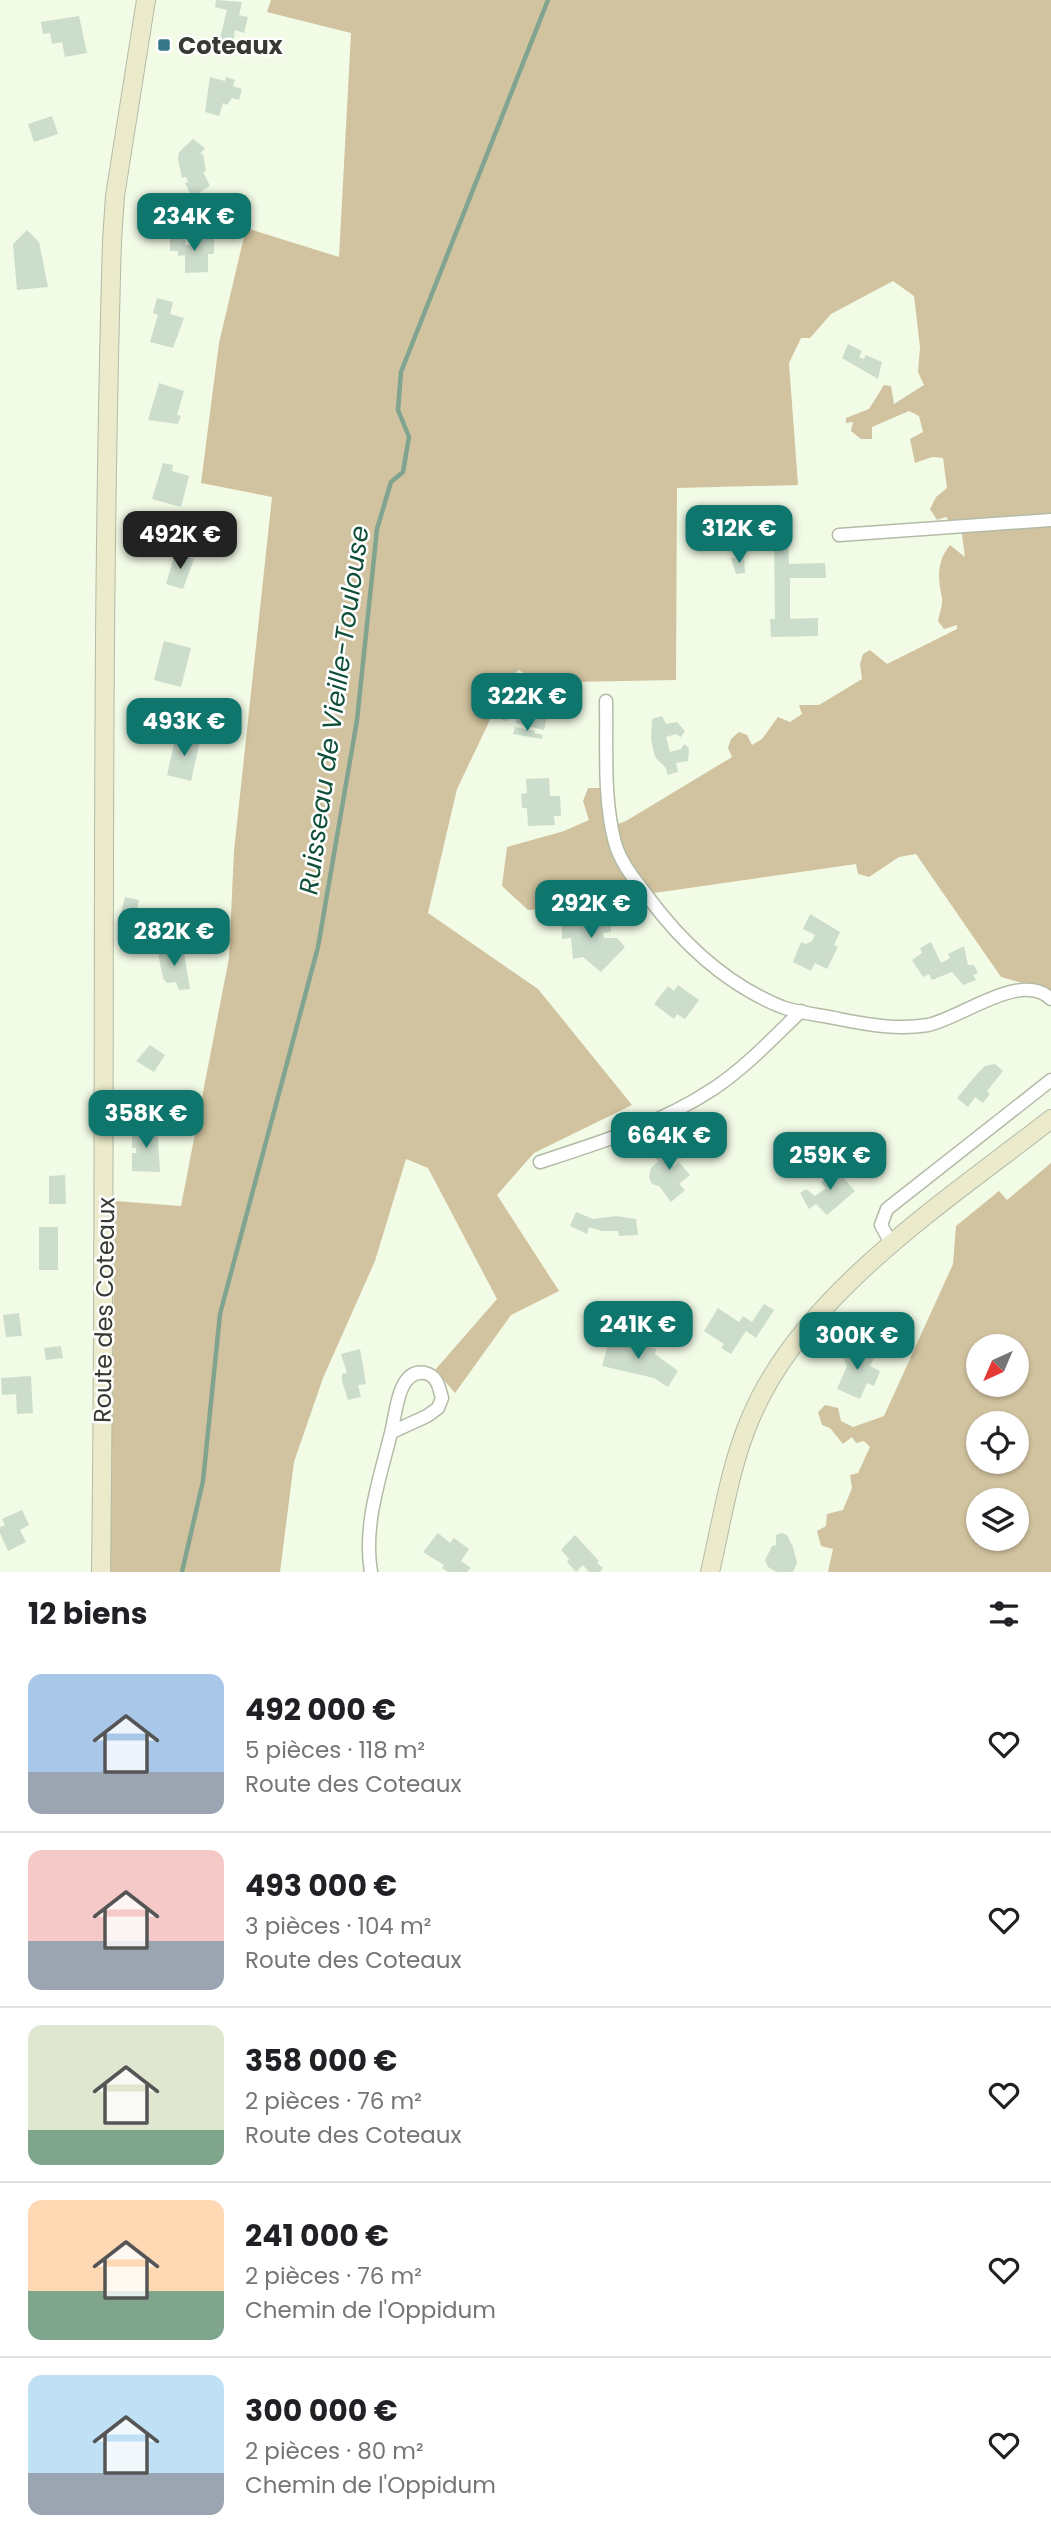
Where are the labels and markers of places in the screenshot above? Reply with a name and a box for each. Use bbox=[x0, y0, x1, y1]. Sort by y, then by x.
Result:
place label: Coteaux bbox=[178, 29, 284, 62]
marker: Coteaux bbox=[156, 37, 172, 53]
pin: 234K € bbox=[137, 194, 251, 253]
pin: 312K € bbox=[682, 505, 796, 565]
pin: 492K € bbox=[123, 512, 237, 571]
pin: 322K € bbox=[470, 674, 584, 733]
pin: 493K € bbox=[127, 698, 241, 758]
pin: 292K € bbox=[534, 880, 648, 940]
pin: 282K € bbox=[117, 908, 231, 968]
pin: 358K € bbox=[89, 1090, 203, 1150]
pin: 664K € bbox=[612, 1112, 726, 1172]
pin: 259K € bbox=[773, 1132, 887, 1192]
pin: 241K € bbox=[581, 1302, 695, 1361]
pin: 300K € bbox=[800, 1312, 914, 1372]

